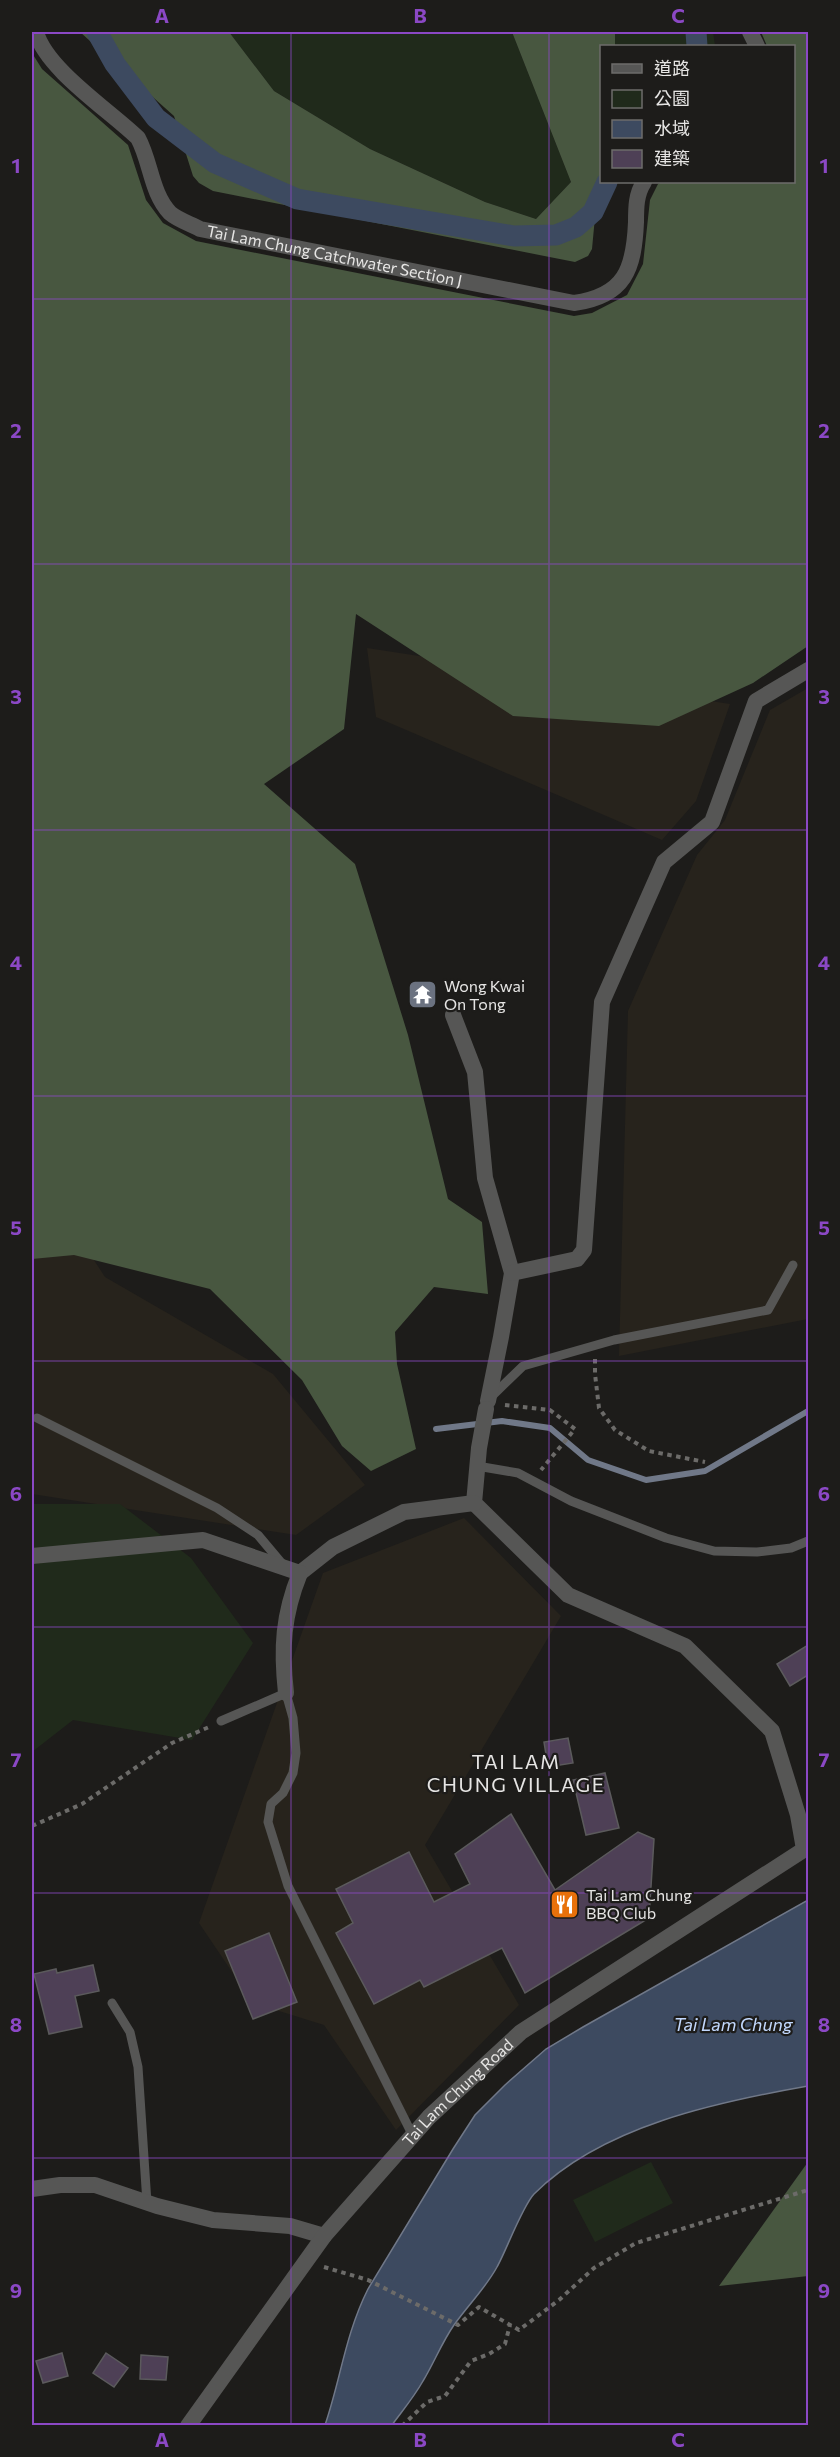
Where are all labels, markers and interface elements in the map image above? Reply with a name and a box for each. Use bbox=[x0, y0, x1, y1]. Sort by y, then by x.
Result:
text: A bbox=[155, 3, 169, 27]
text: B bbox=[413, 3, 427, 27]
text: C bbox=[671, 3, 685, 27]
legend bbox=[600, 45, 795, 183]
text: 道路 bbox=[654, 57, 690, 79]
text: 公園 bbox=[654, 87, 690, 109]
text: 水域 bbox=[654, 117, 690, 139]
text: 建築 bbox=[654, 147, 690, 169]
text: 1 bbox=[11, 153, 21, 177]
text: 1 bbox=[819, 153, 829, 177]
street label: Tai Lam Chung Catchwater Section J bbox=[205, 221, 464, 290]
text: 2 bbox=[10, 418, 22, 442]
text: 2 bbox=[818, 418, 830, 442]
text: 3 bbox=[10, 684, 22, 708]
text: 3 bbox=[818, 684, 830, 708]
text: 4 bbox=[10, 950, 22, 974]
text: 4 bbox=[818, 950, 830, 974]
place label: Wong Kwai On Tong bbox=[444, 976, 525, 1013]
temple icon: Wong Kwai On Tong bbox=[407, 979, 439, 1011]
text: 5 bbox=[10, 1215, 22, 1239]
text: 5 bbox=[818, 1215, 830, 1239]
text: 6 bbox=[10, 1481, 22, 1505]
text: 6 bbox=[818, 1481, 830, 1505]
text: 7 bbox=[11, 1747, 22, 1771]
text: 7 bbox=[819, 1747, 830, 1771]
district label: TAI LAM CHUNG VILLAGE bbox=[427, 1749, 605, 1796]
place label: Tai Lam Chung BBQ Club bbox=[586, 1885, 692, 1922]
restaurant icon: Tai Lam Chung BBQ Club bbox=[549, 1888, 581, 1920]
text: 8 bbox=[10, 2012, 22, 2036]
text: 8 bbox=[818, 2012, 830, 2036]
water label: Tai Lam Chung bbox=[673, 2013, 794, 2035]
street label: Tai Lam Chung Road bbox=[398, 2034, 517, 2150]
text: 9 bbox=[10, 2278, 22, 2302]
text: 9 bbox=[818, 2278, 830, 2302]
text: A bbox=[155, 2427, 169, 2451]
text: B bbox=[413, 2427, 427, 2451]
text: C bbox=[671, 2427, 685, 2451]

